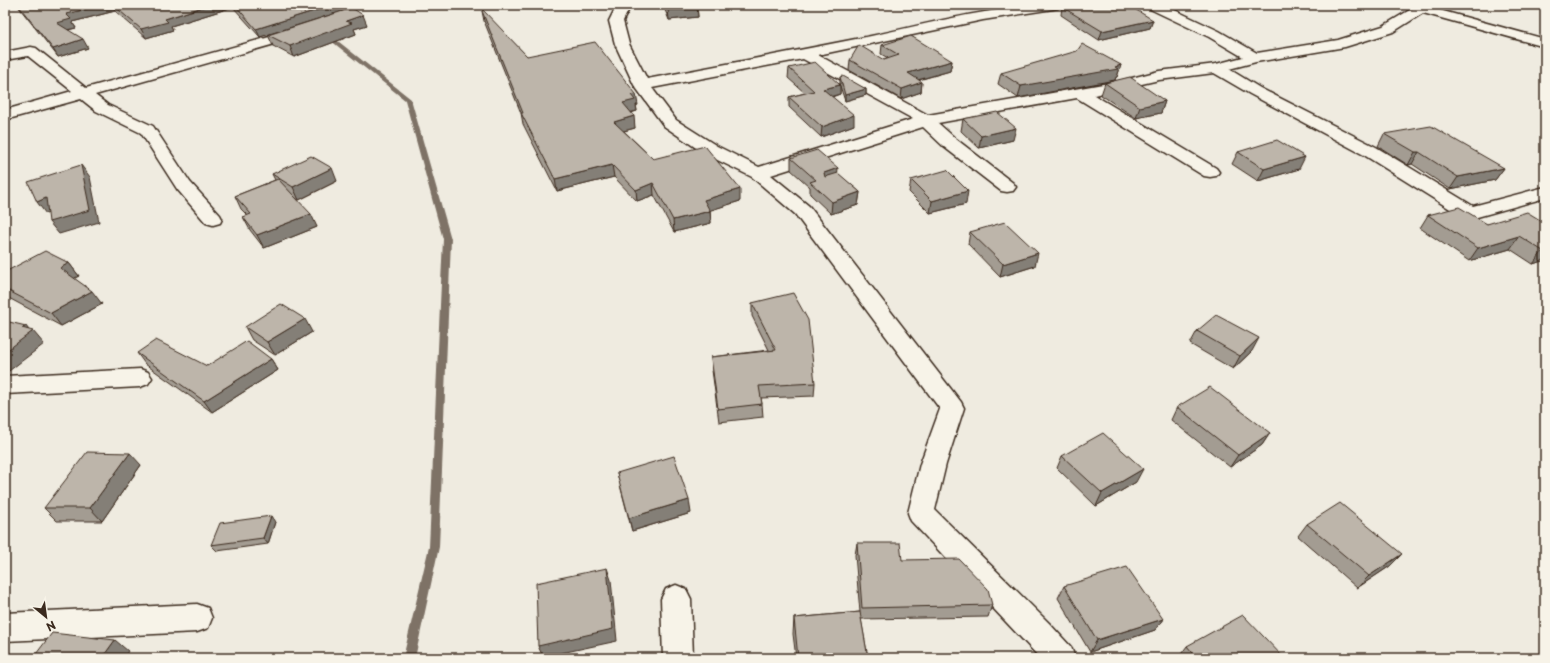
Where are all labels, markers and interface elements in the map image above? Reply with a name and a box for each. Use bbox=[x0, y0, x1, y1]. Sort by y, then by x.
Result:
north arrow bbox=[26, 597, 66, 637]
text: N bbox=[43, 617, 59, 636]

